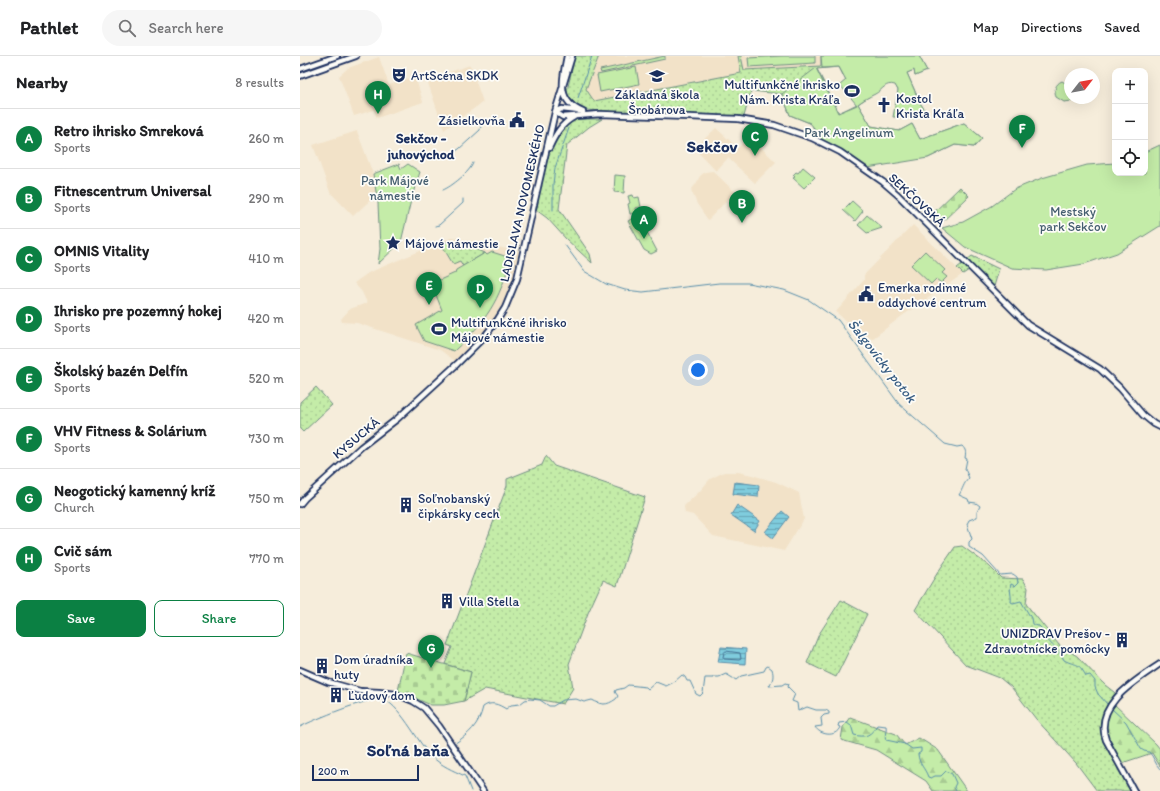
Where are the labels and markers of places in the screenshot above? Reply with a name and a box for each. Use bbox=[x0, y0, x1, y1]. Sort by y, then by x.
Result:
theatre icon: ArtScéna SKDK bbox=[390, 66, 408, 84]
school or university icon: Základná škola Šrobárova bbox=[648, 67, 666, 85]
place label: ArtScéna SKDK bbox=[411, 68, 498, 83]
place label: Multifunkčné ihrisko Nám. Krista Kráľa bbox=[724, 77, 840, 107]
pin: H bbox=[365, 81, 391, 114]
sports icon: Multifunkčné ihrisko Nám. Krista Kráľa bbox=[843, 82, 861, 100]
place label: Základná škola Šrobárova bbox=[615, 87, 700, 117]
place label: Kostol Krista Kráľa bbox=[896, 91, 964, 121]
church icon: Kostol Krista Kráľa bbox=[875, 96, 893, 114]
public building icon: Zásielkovňa bbox=[508, 111, 526, 129]
place label: Zásielkovňa bbox=[438, 113, 505, 128]
pin: F bbox=[1009, 115, 1035, 148]
pin: C bbox=[742, 123, 768, 156]
pin: B bbox=[729, 190, 755, 223]
pin: A bbox=[631, 206, 657, 239]
place icon: Májové námestie bbox=[384, 234, 402, 252]
place label: Májové námestie bbox=[405, 236, 499, 251]
pin: E bbox=[416, 272, 442, 305]
pin: D bbox=[467, 275, 493, 308]
place label: Emerka rodinné oddychové centrum bbox=[878, 280, 987, 310]
public building icon: Emerka rodinné oddychové centrum bbox=[857, 285, 875, 303]
place label: Multifunkčné ihrisko Májové námestie bbox=[451, 315, 567, 345]
sports icon: Multifunkčné ihrisko Májové námestie bbox=[430, 320, 448, 338]
place label: Soľnobanský čipkársky cech bbox=[418, 491, 500, 521]
building icon: Soľnobanský čipkársky cech bbox=[397, 496, 415, 514]
building icon: Villa Stella bbox=[438, 592, 456, 610]
place label: Villa Stella bbox=[459, 594, 519, 609]
place label: UNIZDRAV Prešov - Zdravotnícke pomôcky bbox=[984, 626, 1110, 656]
building icon: UNIZDRAV Prešov - Zdravotnícke pomôcky bbox=[1113, 631, 1131, 649]
pin: G bbox=[418, 635, 444, 668]
place label: Dom úradníka huty bbox=[334, 652, 413, 682]
building icon: Dom úradníka huty bbox=[313, 657, 331, 675]
building icon: Ľudový dom bbox=[327, 686, 345, 704]
place label: Ľudový dom bbox=[348, 688, 415, 703]

